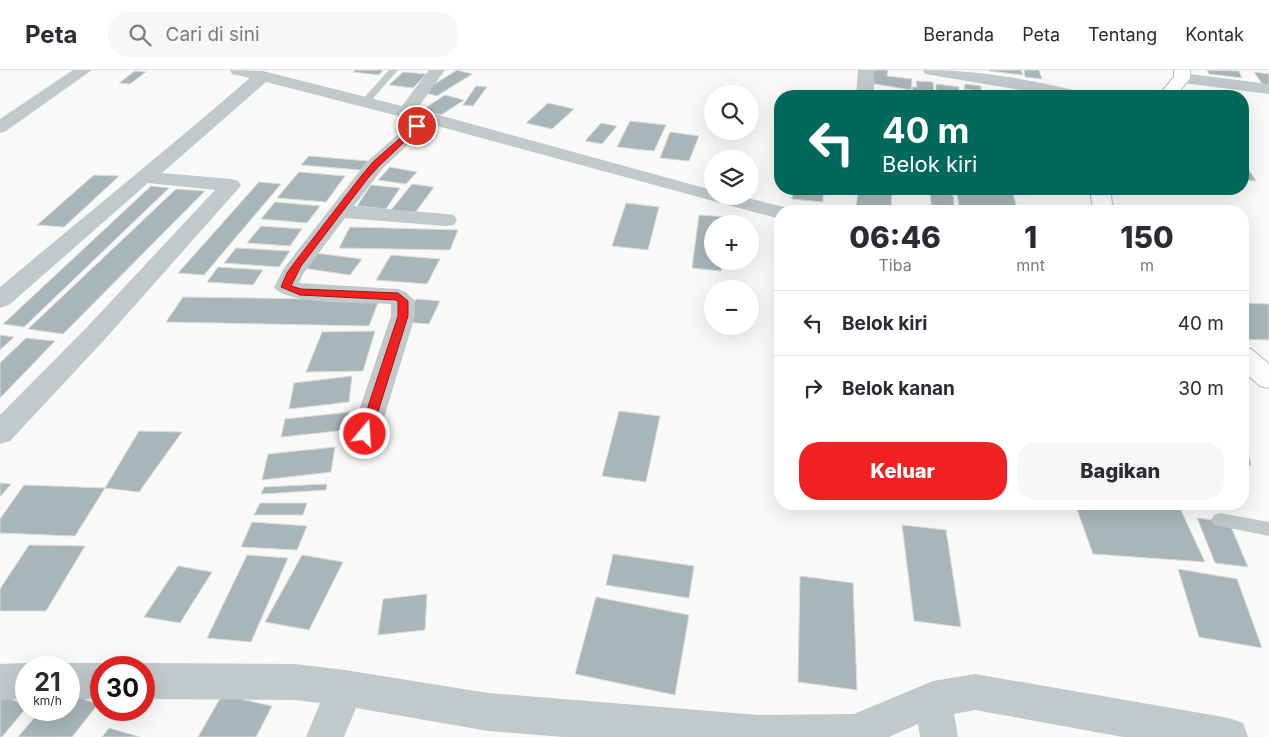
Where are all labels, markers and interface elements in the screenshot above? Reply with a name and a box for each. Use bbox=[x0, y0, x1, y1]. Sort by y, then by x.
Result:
search box bbox=[108, 12, 458, 57]
text: Peta bbox=[25, 20, 78, 49]
icon: search bbox=[126, 21, 154, 49]
text: Cari di sini bbox=[166, 23, 259, 46]
text: Beranda bbox=[923, 24, 994, 45]
text: Peta bbox=[1022, 24, 1060, 45]
text: Tentang bbox=[1088, 24, 1157, 45]
text: Kontak bbox=[1185, 24, 1244, 45]
map controls bbox=[704, 85, 759, 335]
button: search bbox=[704, 85, 759, 140]
pin bbox=[396, 105, 438, 147]
text: 40 m bbox=[882, 109, 970, 151]
icon: left bbox=[799, 110, 864, 175]
icon: arrive bbox=[403, 112, 431, 140]
button: layers bbox=[704, 150, 759, 205]
text: Belok kiri bbox=[882, 151, 977, 177]
button: + bbox=[704, 215, 759, 270]
text: 06:46 bbox=[849, 219, 941, 255]
text: 1 bbox=[1024, 219, 1037, 255]
text: 150 bbox=[1120, 219, 1174, 255]
text: Tiba bbox=[879, 255, 912, 275]
text: mnt bbox=[1016, 255, 1045, 275]
text: m bbox=[1140, 255, 1154, 275]
button: − bbox=[704, 280, 759, 335]
icon: left bbox=[799, 309, 827, 337]
text: Belok kiri bbox=[842, 312, 927, 335]
text: 40 m bbox=[1178, 312, 1224, 335]
icon: right bbox=[799, 374, 827, 402]
text: Belok kanan bbox=[842, 377, 955, 400]
text: 30 m bbox=[1178, 377, 1224, 400]
position arrow bbox=[338, 407, 390, 459]
button: Keluar bbox=[799, 442, 1007, 500]
button: Bagikan bbox=[1017, 442, 1224, 500]
speed limit sign: 30 bbox=[90, 656, 155, 721]
text: 21 bbox=[34, 667, 61, 697]
text: km/h bbox=[33, 693, 62, 708]

